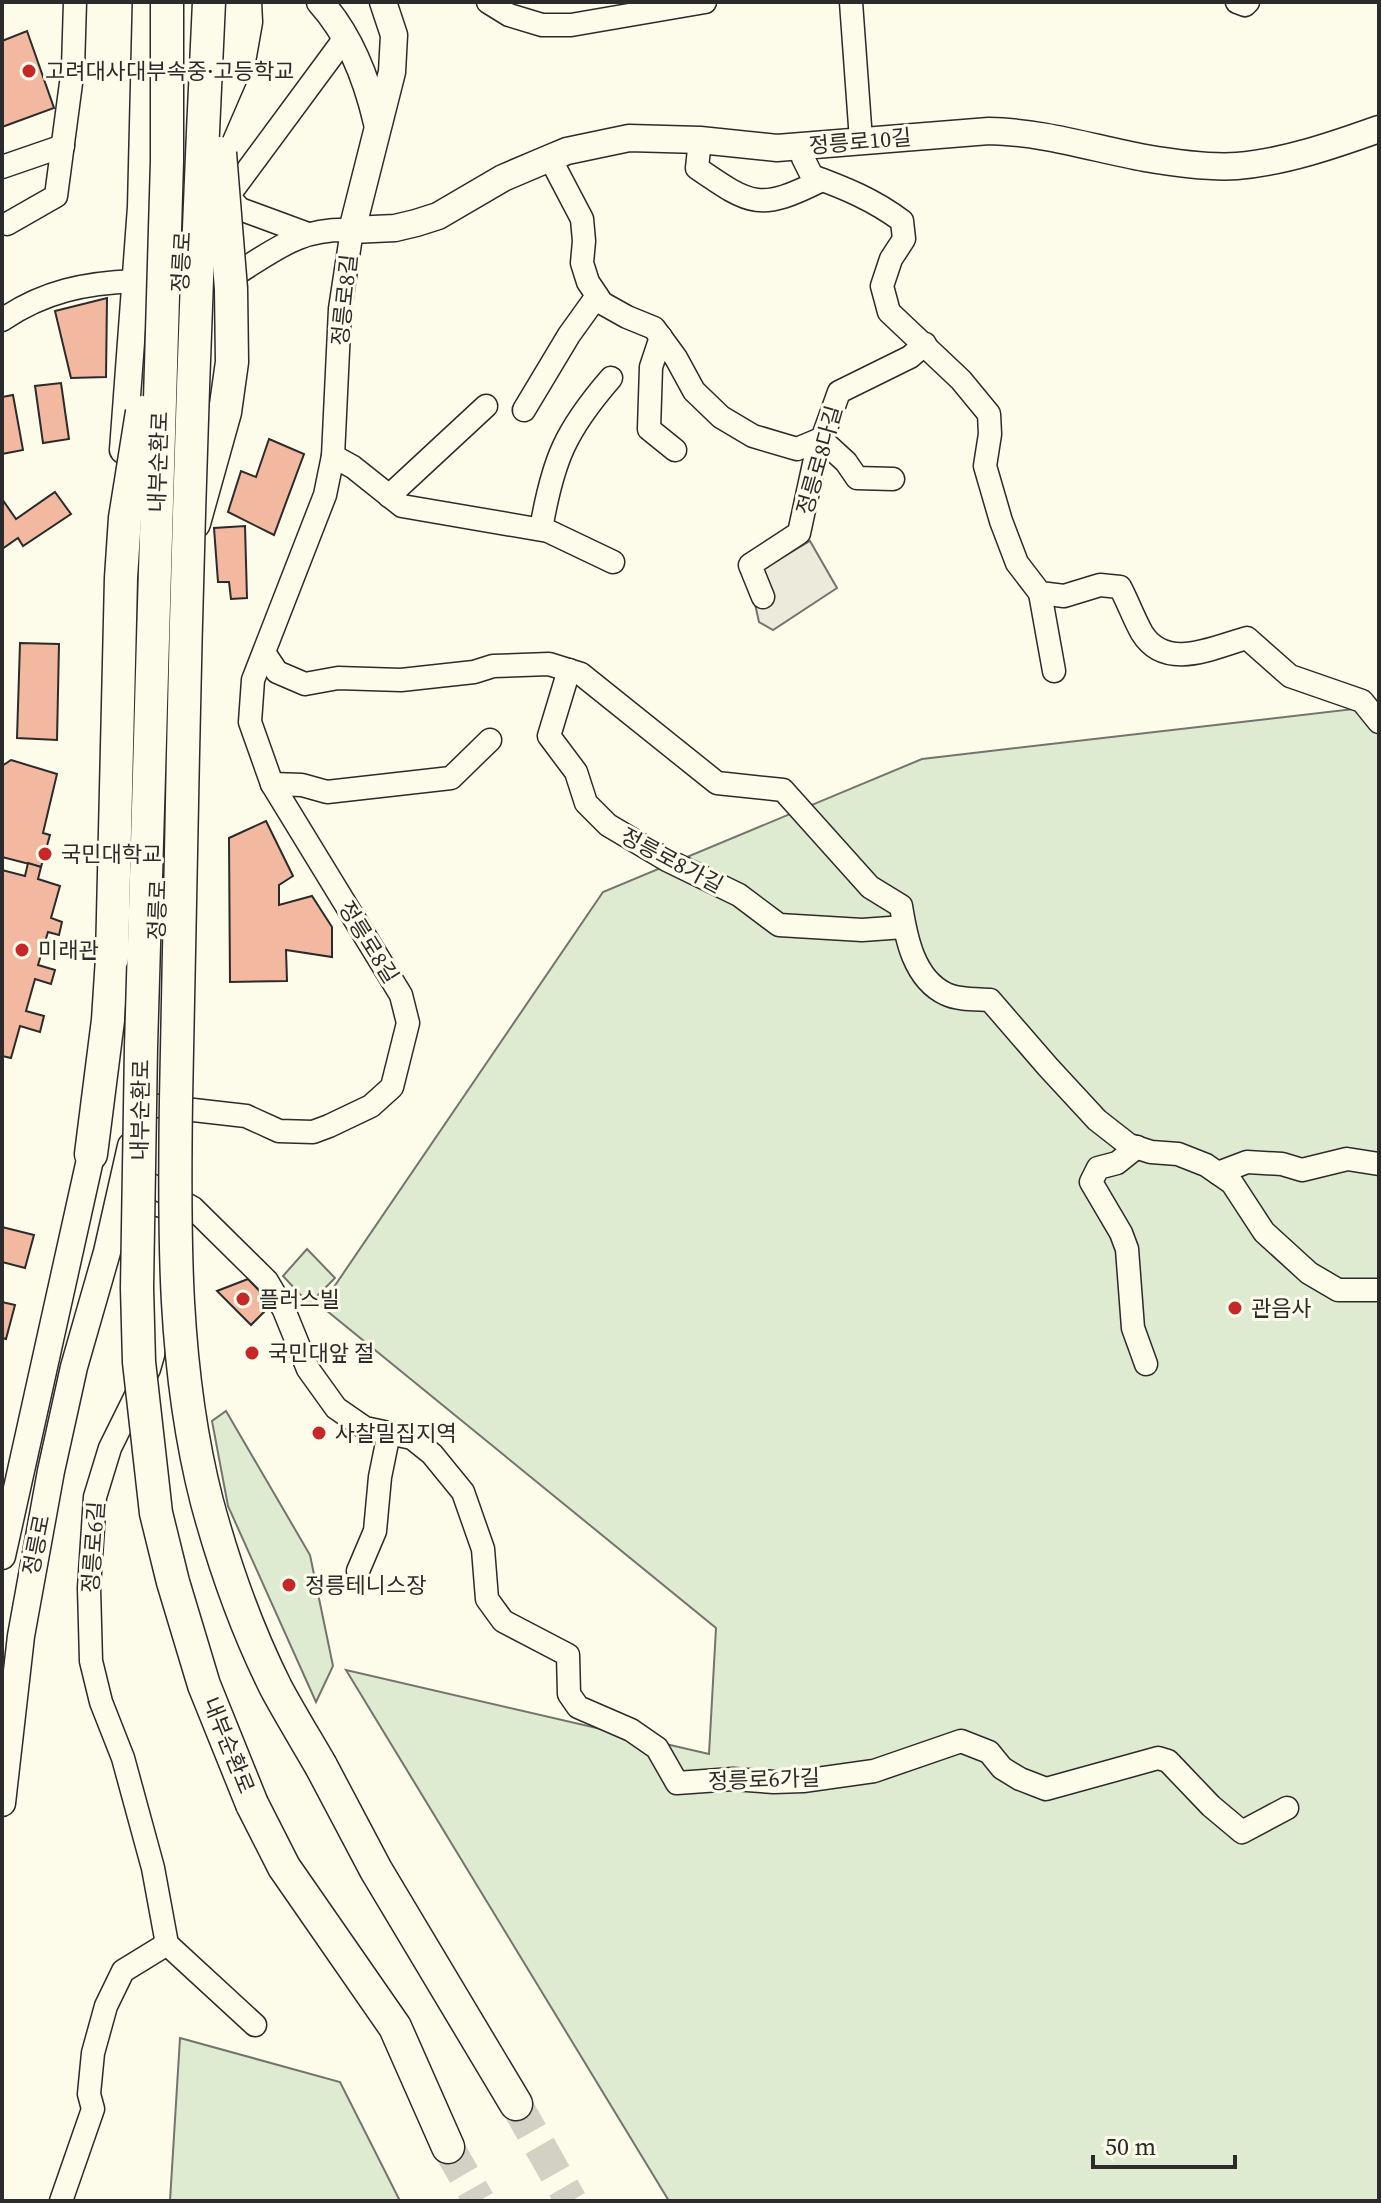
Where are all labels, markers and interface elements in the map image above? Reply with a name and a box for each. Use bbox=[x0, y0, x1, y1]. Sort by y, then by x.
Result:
place label: 고려대사대부속중·고등학교 bbox=[45, 56, 294, 86]
marker: 고려대사대부속중·고등학교 bbox=[20, 62, 38, 80]
street label: 정릉로10길 bbox=[807, 122, 913, 160]
street label: 정릉로 bbox=[164, 231, 198, 293]
street label: 정릉로8길 bbox=[324, 253, 364, 347]
street label: 정릉로8다길 bbox=[789, 402, 849, 518]
street label: 내부순환로 bbox=[141, 411, 175, 513]
street label: 정릉로8가길 bbox=[615, 820, 729, 900]
place label: 국민대학교 bbox=[61, 839, 162, 869]
marker: 국민대학교 bbox=[36, 845, 54, 863]
street label: 정릉로 bbox=[141, 879, 173, 941]
street label: 정릉로8길 bbox=[332, 895, 406, 989]
place label: 미래관 bbox=[38, 935, 99, 965]
marker: 미래관 bbox=[13, 941, 31, 959]
street label: 내부순환로 bbox=[124, 1059, 156, 1161]
place label: 플러스빌 bbox=[259, 1284, 340, 1314]
marker: 플러스빌 bbox=[234, 1290, 252, 1308]
place label: 관음사 bbox=[1251, 1293, 1312, 1323]
marker: 관음사 bbox=[1226, 1299, 1244, 1317]
place label: 국민대앞 절 bbox=[268, 1338, 374, 1368]
marker: 국민대앞 절 bbox=[243, 1344, 261, 1362]
place label: 사찰밀집지역 bbox=[335, 1418, 456, 1448]
marker: 사찰밀집지역 bbox=[310, 1424, 328, 1442]
street label: 정릉로6길 bbox=[75, 1500, 111, 1594]
street label: 정릉로 bbox=[15, 1512, 57, 1578]
place label: 정릉테니스장 bbox=[305, 1570, 426, 1600]
marker: 정릉테니스장 bbox=[280, 1576, 298, 1594]
street label: 내부순환로 bbox=[196, 1692, 262, 1798]
street label: 정릉로6가길 bbox=[707, 1762, 821, 1796]
scale bar bbox=[1093, 2119, 1235, 2169]
text: 50 m bbox=[1105, 2130, 1156, 2163]

